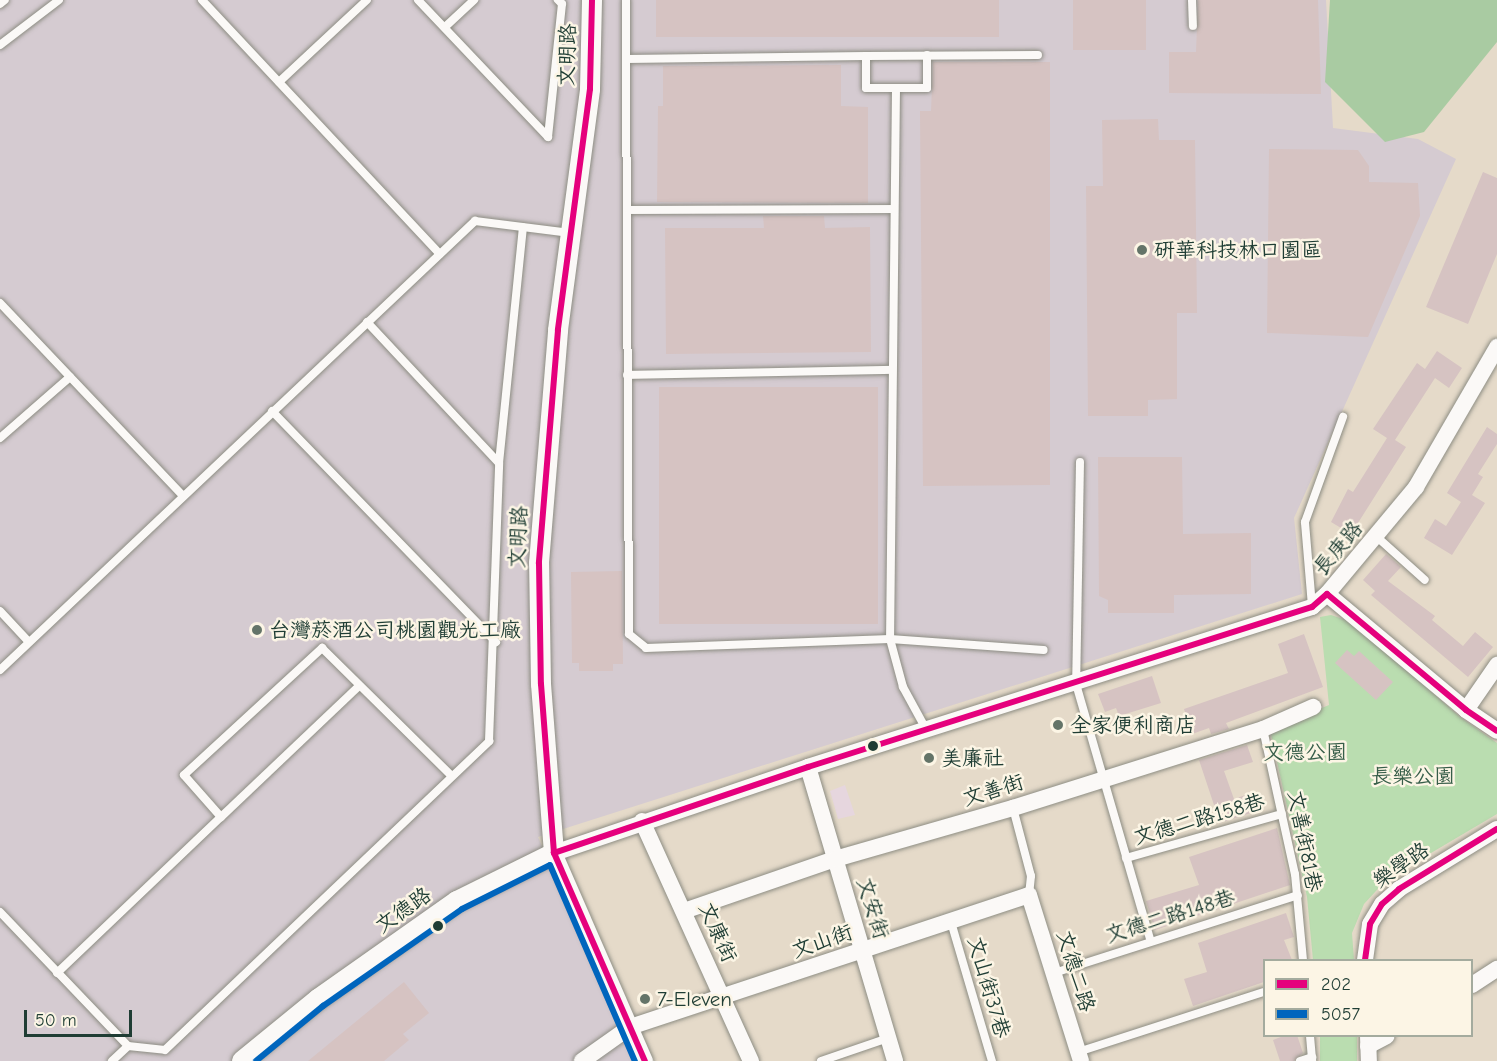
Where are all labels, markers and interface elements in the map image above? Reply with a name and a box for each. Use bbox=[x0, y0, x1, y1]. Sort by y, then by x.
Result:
street label: 文明路 bbox=[553, 23, 581, 87]
place label: 研華科技林口園區 bbox=[1154, 237, 1322, 263]
marker: 研華科技林口園區 bbox=[1135, 243, 1149, 257]
street label: 文明路 bbox=[504, 505, 532, 569]
street label: 長庚路 bbox=[1308, 516, 1368, 580]
place label: 台灣菸酒公司桃園觀光工廠 bbox=[269, 617, 521, 643]
marker: 台灣菸酒公司桃園觀光工廠 bbox=[250, 623, 264, 637]
place label: 全家便利商店 bbox=[1070, 712, 1196, 738]
marker: 全家便利商店 bbox=[1051, 718, 1065, 732]
park label: 文德公園 bbox=[1263, 739, 1347, 765]
unlabelled marker bbox=[867, 740, 879, 752]
place label: 美廉社 bbox=[941, 745, 1004, 771]
marker: 美廉社 bbox=[922, 751, 936, 765]
park label: 長樂公園 bbox=[1371, 763, 1455, 789]
street label: 文善街 bbox=[959, 769, 1027, 811]
street label: 文德二路158巷 bbox=[1130, 788, 1268, 850]
street label: 文善街81巷 bbox=[1283, 788, 1327, 894]
street label: 樂學路 bbox=[1368, 837, 1434, 893]
street label: 文安街 bbox=[852, 874, 894, 942]
street label: 文德路 bbox=[370, 882, 436, 938]
street label: 文德二路148巷 bbox=[1102, 884, 1238, 948]
street label: 文康街 bbox=[694, 898, 742, 966]
street label: 文山街 bbox=[788, 919, 856, 963]
unlabelled marker bbox=[432, 920, 444, 932]
street label: 文德二路 bbox=[1052, 927, 1100, 1015]
street label: 文山街37巷 bbox=[962, 933, 1016, 1041]
legend bbox=[1263, 959, 1473, 1037]
text: 202 bbox=[1321, 974, 1351, 995]
place label: 7-Eleven bbox=[657, 986, 732, 1012]
marker: 7-Eleven bbox=[638, 992, 652, 1006]
scale bar bbox=[27, 998, 135, 1036]
text: 5057 bbox=[1321, 1004, 1360, 1025]
text: 50 m bbox=[35, 1010, 77, 1031]

